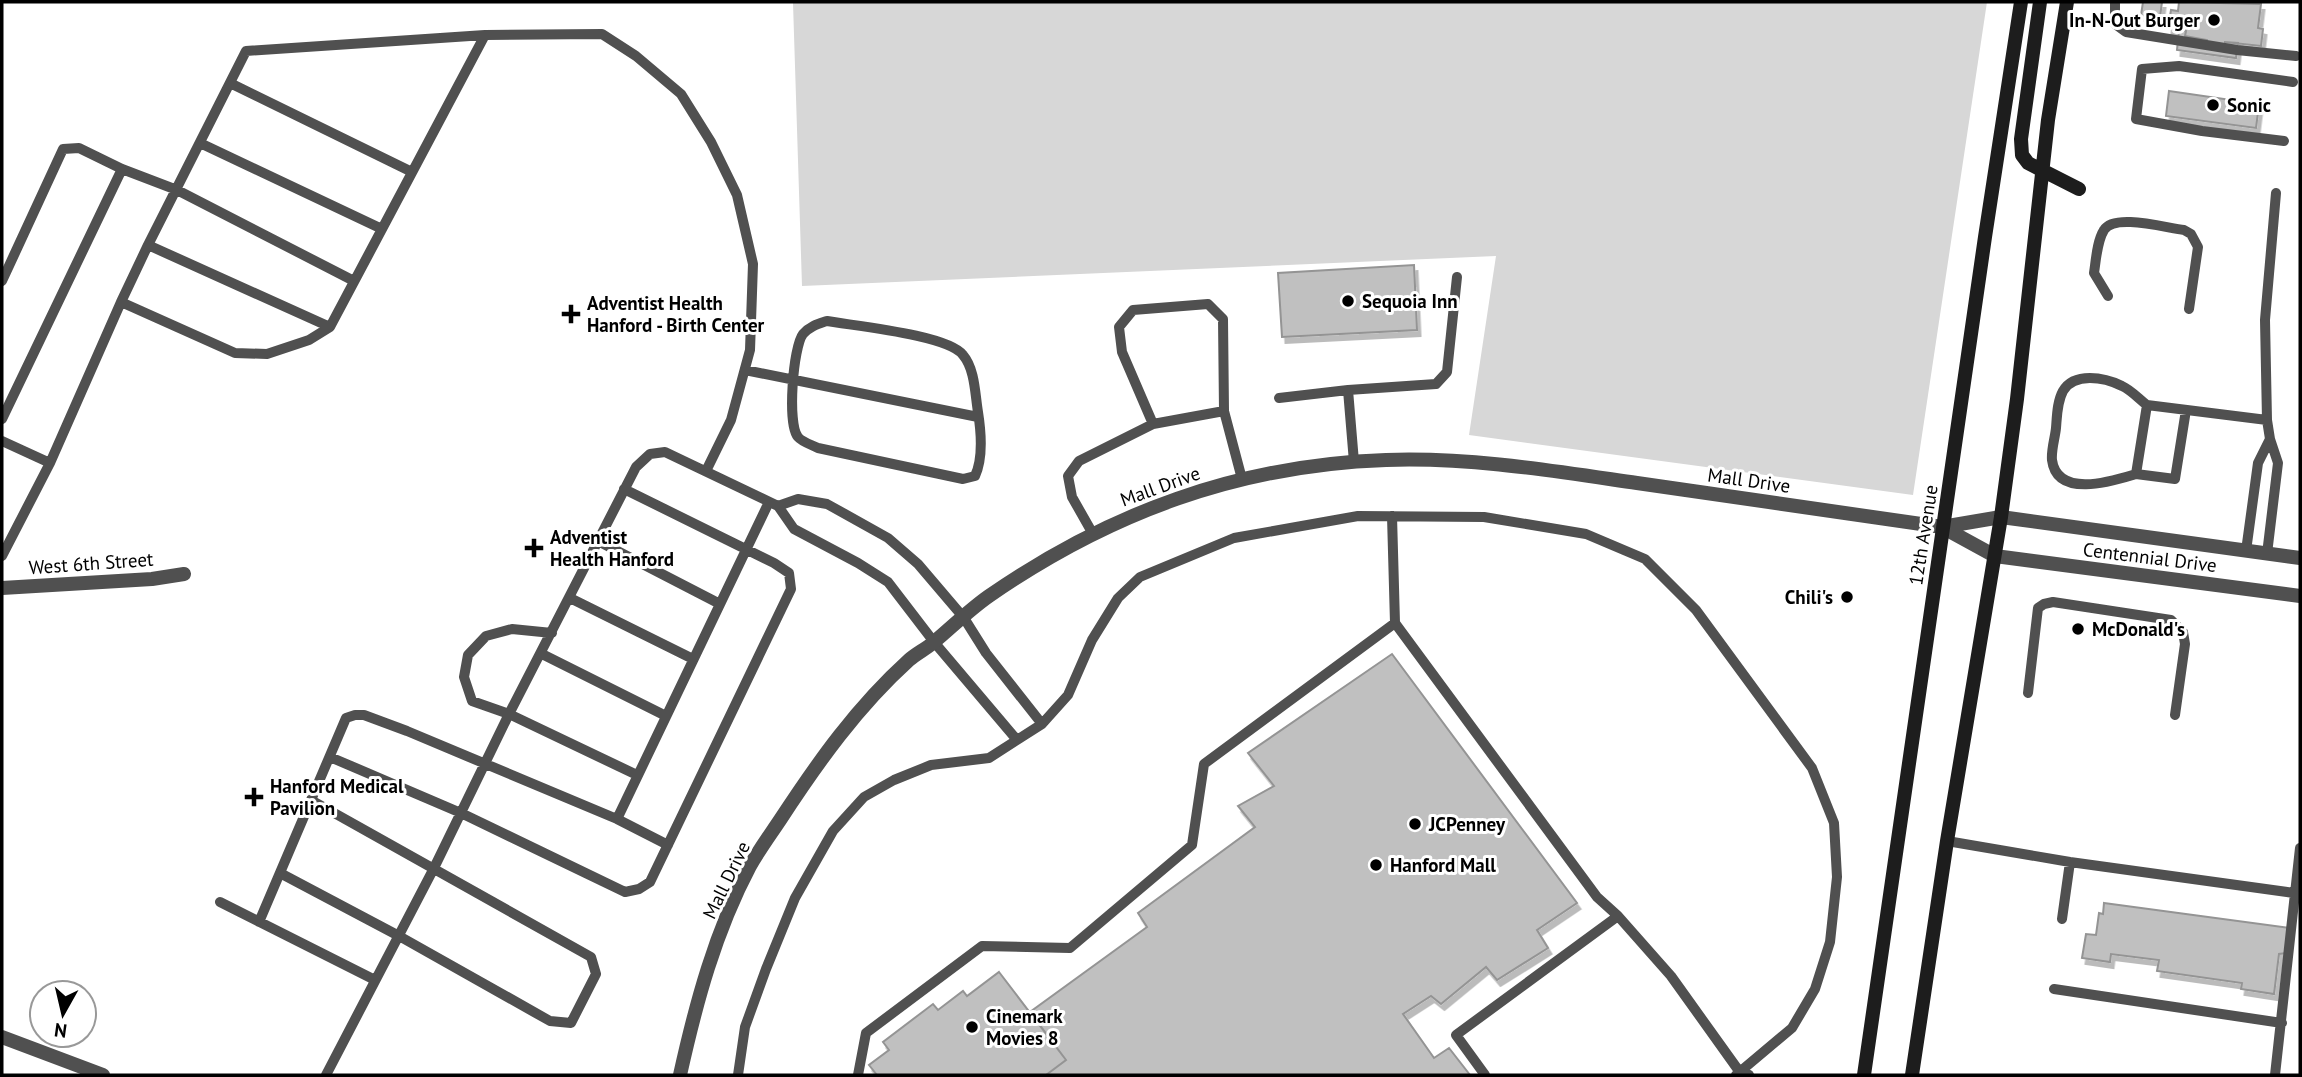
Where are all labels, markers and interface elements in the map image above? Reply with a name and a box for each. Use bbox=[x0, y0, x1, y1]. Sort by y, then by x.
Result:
place label: In-N-Out Burger bbox=[2069, 8, 2200, 32]
marker: In-N-Out Burger bbox=[2206, 12, 2222, 28]
place label: Sonic bbox=[2227, 93, 2271, 117]
marker: Sonic bbox=[2205, 97, 2221, 113]
place label: Sequoia Inn bbox=[1362, 289, 1458, 313]
place label: Adventist Health Hanford - Birth Center bbox=[587, 291, 765, 337]
marker: Sequoia Inn bbox=[1340, 293, 1356, 309]
marker: Adventist Health Hanford - Birth Center bbox=[561, 304, 581, 324]
street label: Mall Drive bbox=[1117, 460, 1203, 512]
street label: Mall Drive bbox=[1706, 462, 1792, 498]
street label: 12th Avenue bbox=[1903, 483, 1943, 587]
place label: Adventist Health Hanford bbox=[550, 525, 674, 571]
street label: Centennial Drive bbox=[2082, 537, 2218, 577]
marker: Adventist Health Hanford bbox=[524, 538, 544, 558]
street label: West 6th Street bbox=[28, 547, 155, 579]
place label: Chili's bbox=[1785, 585, 1833, 609]
marker: Chili's bbox=[1839, 589, 1855, 605]
place label: McDonald's bbox=[2092, 617, 2185, 641]
marker: McDonald's bbox=[2070, 621, 2086, 637]
place label: Hanford Medical Pavilion bbox=[270, 774, 404, 820]
marker: Hanford Medical Pavilion bbox=[244, 787, 264, 807]
place label: JCPenney bbox=[1428, 812, 1506, 836]
marker: JCPenney bbox=[1407, 816, 1423, 832]
street label: Mall Drive bbox=[697, 837, 755, 923]
place label: Hanford Mall bbox=[1390, 853, 1496, 877]
marker: Hanford Mall bbox=[1368, 857, 1384, 873]
north arrow bbox=[28, 979, 98, 1049]
place label: Cinemark Movies 8 bbox=[986, 1004, 1063, 1050]
text: N bbox=[53, 1018, 68, 1044]
marker: Cinemark Movies 8 bbox=[964, 1019, 980, 1035]

